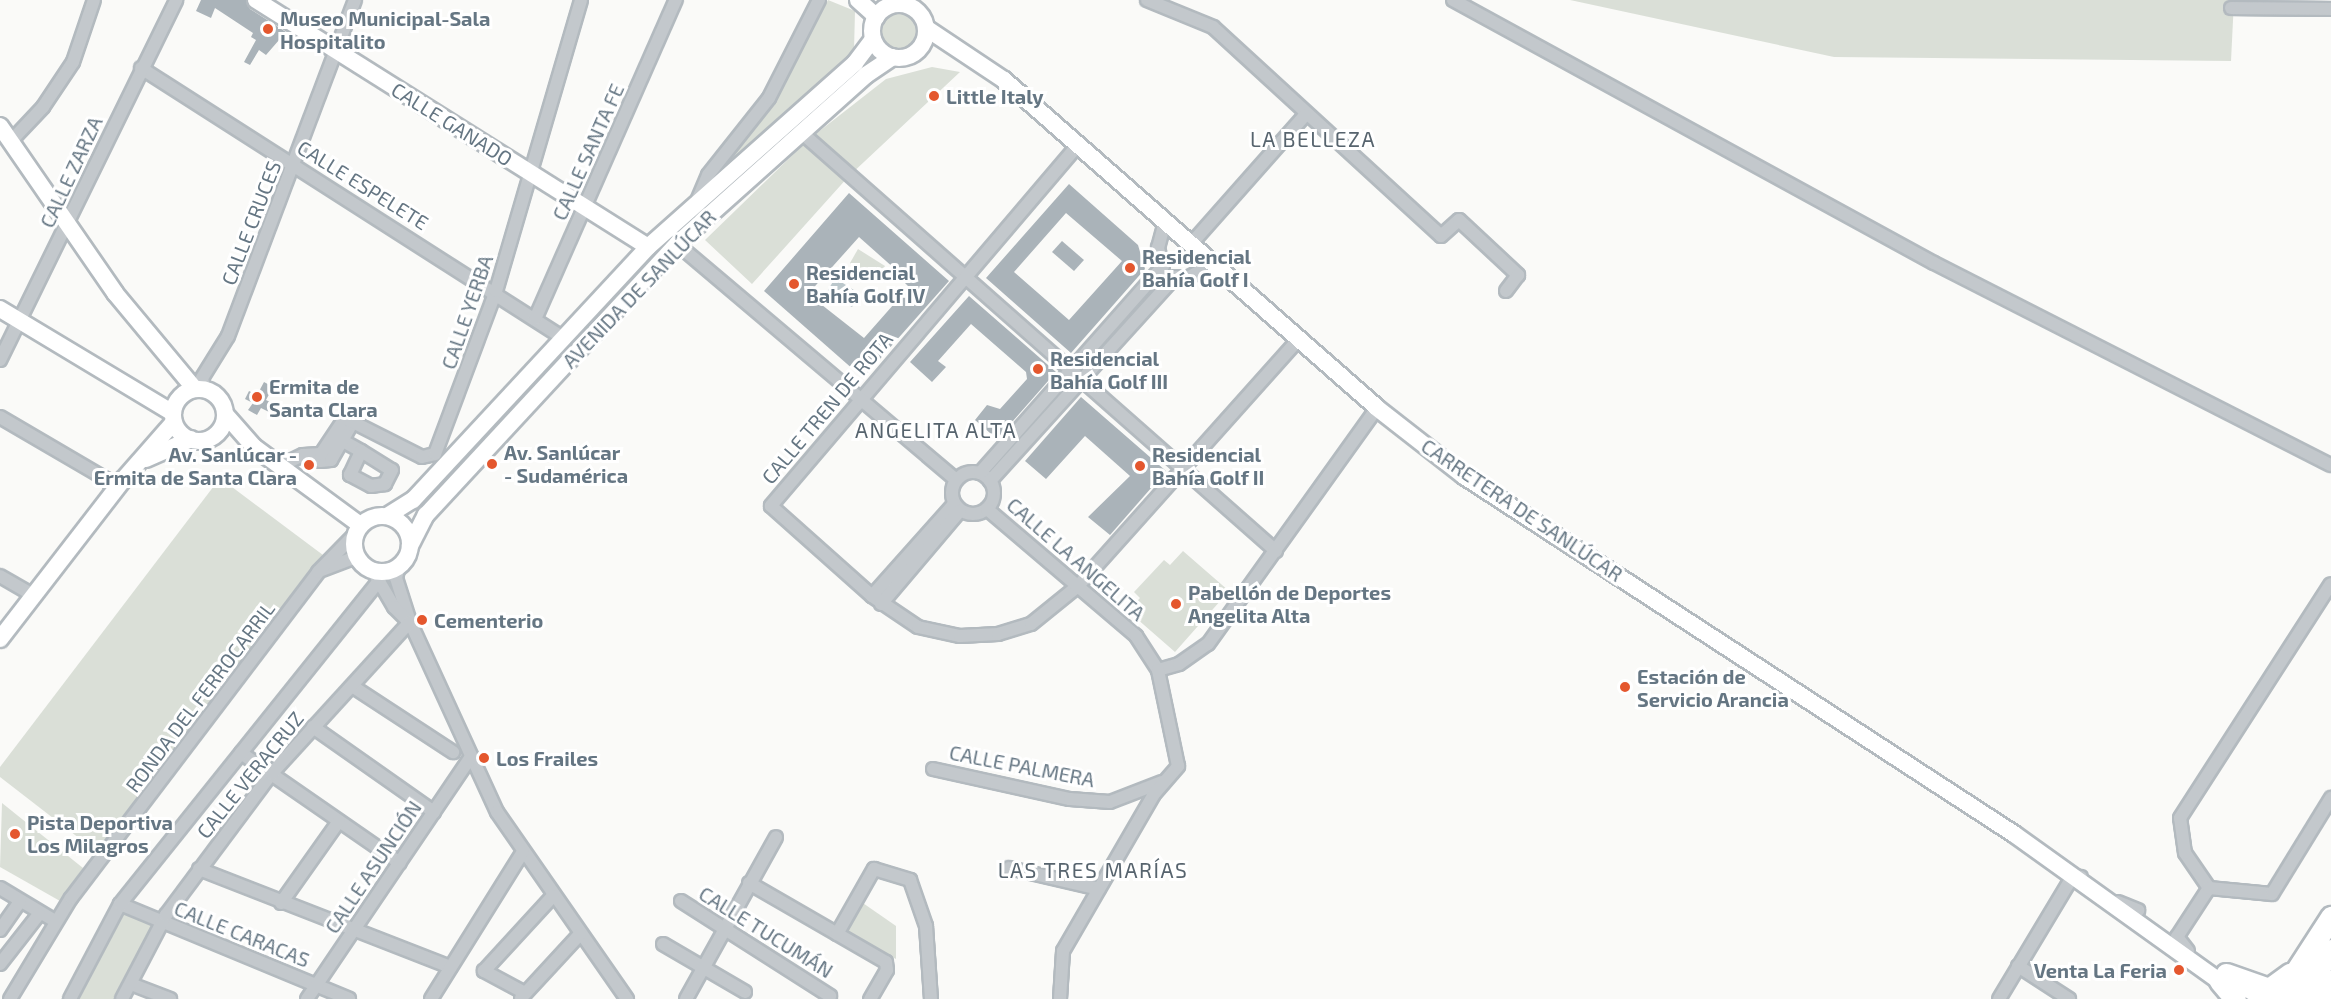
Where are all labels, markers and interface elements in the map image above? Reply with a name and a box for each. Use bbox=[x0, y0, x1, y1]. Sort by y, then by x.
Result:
place label: Museo Municipal-Sala Hospitalito bbox=[280, 6, 490, 53]
marker: Museo Municipal-Sala Hospitalito bbox=[261, 22, 275, 36]
street label: CALLE GANADO bbox=[387, 77, 517, 171]
street label: CALLE SANTA FE bbox=[547, 80, 629, 224]
place label: Little Italy bbox=[946, 84, 1044, 108]
marker: Little Italy bbox=[927, 89, 941, 103]
street label: CALLE ZARZA bbox=[35, 113, 107, 231]
district label: LA BELLEZA bbox=[1250, 126, 1376, 152]
street label: CALLE ESPELETE bbox=[293, 135, 433, 235]
street label: CALLE CRUCES bbox=[216, 158, 286, 288]
street label: AVENIDA DE SANLÚCAR bbox=[557, 205, 721, 373]
place label: Residencial Bahía Golf I bbox=[1142, 244, 1251, 291]
street label: CALLE YERBA bbox=[436, 251, 498, 373]
place label: Residencial Bahía Golf IV bbox=[806, 260, 926, 307]
marker: Residencial Bahía Golf I bbox=[1123, 261, 1137, 275]
marker: Residencial Bahía Golf IV bbox=[787, 277, 801, 291]
street label: CALLE TREN DE ROTA bbox=[756, 327, 898, 489]
place label: Residencial Bahía Golf III bbox=[1050, 346, 1169, 393]
marker: Residencial Bahía Golf III bbox=[1031, 362, 1045, 376]
place label: Ermita de Santa Clara bbox=[269, 374, 378, 421]
marker: Ermita de Santa Clara bbox=[250, 390, 264, 404]
district label: ANGELITA ALTA bbox=[854, 417, 1018, 443]
street label: CARRETERA DE SANLÚCAR bbox=[1417, 434, 1627, 586]
place label: Av. Sanlúcar - Sudamérica bbox=[504, 440, 628, 487]
place label: Av. Sanlúcar - Ermita de Santa Clara bbox=[94, 442, 297, 489]
place label: Residencial Bahía Golf II bbox=[1152, 442, 1265, 489]
marker: Av. Sanlúcar - Sudamérica bbox=[485, 457, 499, 471]
marker: Av. Sanlúcar - Ermita de Santa Clara bbox=[302, 458, 316, 472]
marker: Residencial Bahía Golf II bbox=[1133, 459, 1147, 473]
street label: CALLE LA ANGELITA bbox=[1002, 492, 1150, 626]
place label: Pabellón de Deportes Angelita Alta bbox=[1188, 580, 1391, 627]
street label: RONDA DEL FERROCARRIL bbox=[120, 597, 280, 797]
marker: Pabellón de Deportes Angelita Alta bbox=[1169, 597, 1183, 611]
place label: Cementerio bbox=[434, 608, 543, 632]
marker: Cementerio bbox=[415, 613, 429, 627]
place label: Estación de Servicio Arancia bbox=[1637, 664, 1789, 711]
marker: Estación de Servicio Arancia bbox=[1618, 680, 1632, 694]
street label: CALLE VERACRUZ bbox=[191, 707, 309, 843]
street label: CALLE PALMERA bbox=[947, 740, 1097, 792]
place label: Los Frailes bbox=[496, 746, 598, 770]
marker: Los Frailes bbox=[477, 751, 491, 765]
street label: CALLE ASUNCIÓN bbox=[320, 796, 426, 938]
place label: Pista Deportiva Los Milagros bbox=[27, 810, 173, 857]
marker: Pista Deportiva Los Milagros bbox=[8, 827, 22, 841]
district label: LAS TRES MARÍAS bbox=[997, 857, 1189, 883]
street label: CALLE TUCUMÁN bbox=[694, 881, 838, 983]
street label: CALLE CARACAS bbox=[171, 896, 313, 972]
place label: Venta La Feria bbox=[2034, 958, 2167, 982]
marker: Venta La Feria bbox=[2172, 963, 2186, 977]

